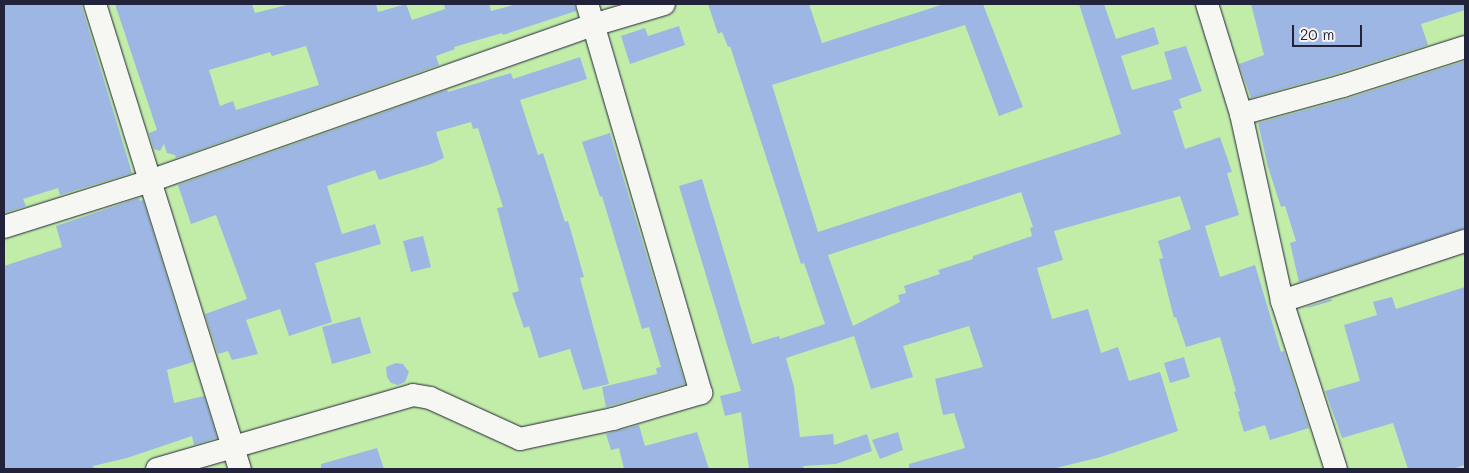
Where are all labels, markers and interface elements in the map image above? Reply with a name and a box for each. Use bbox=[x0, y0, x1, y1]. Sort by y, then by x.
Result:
scale bar bbox=[1294, 15, 1364, 47]
text: 20 m bbox=[1300, 24, 1334, 44]

